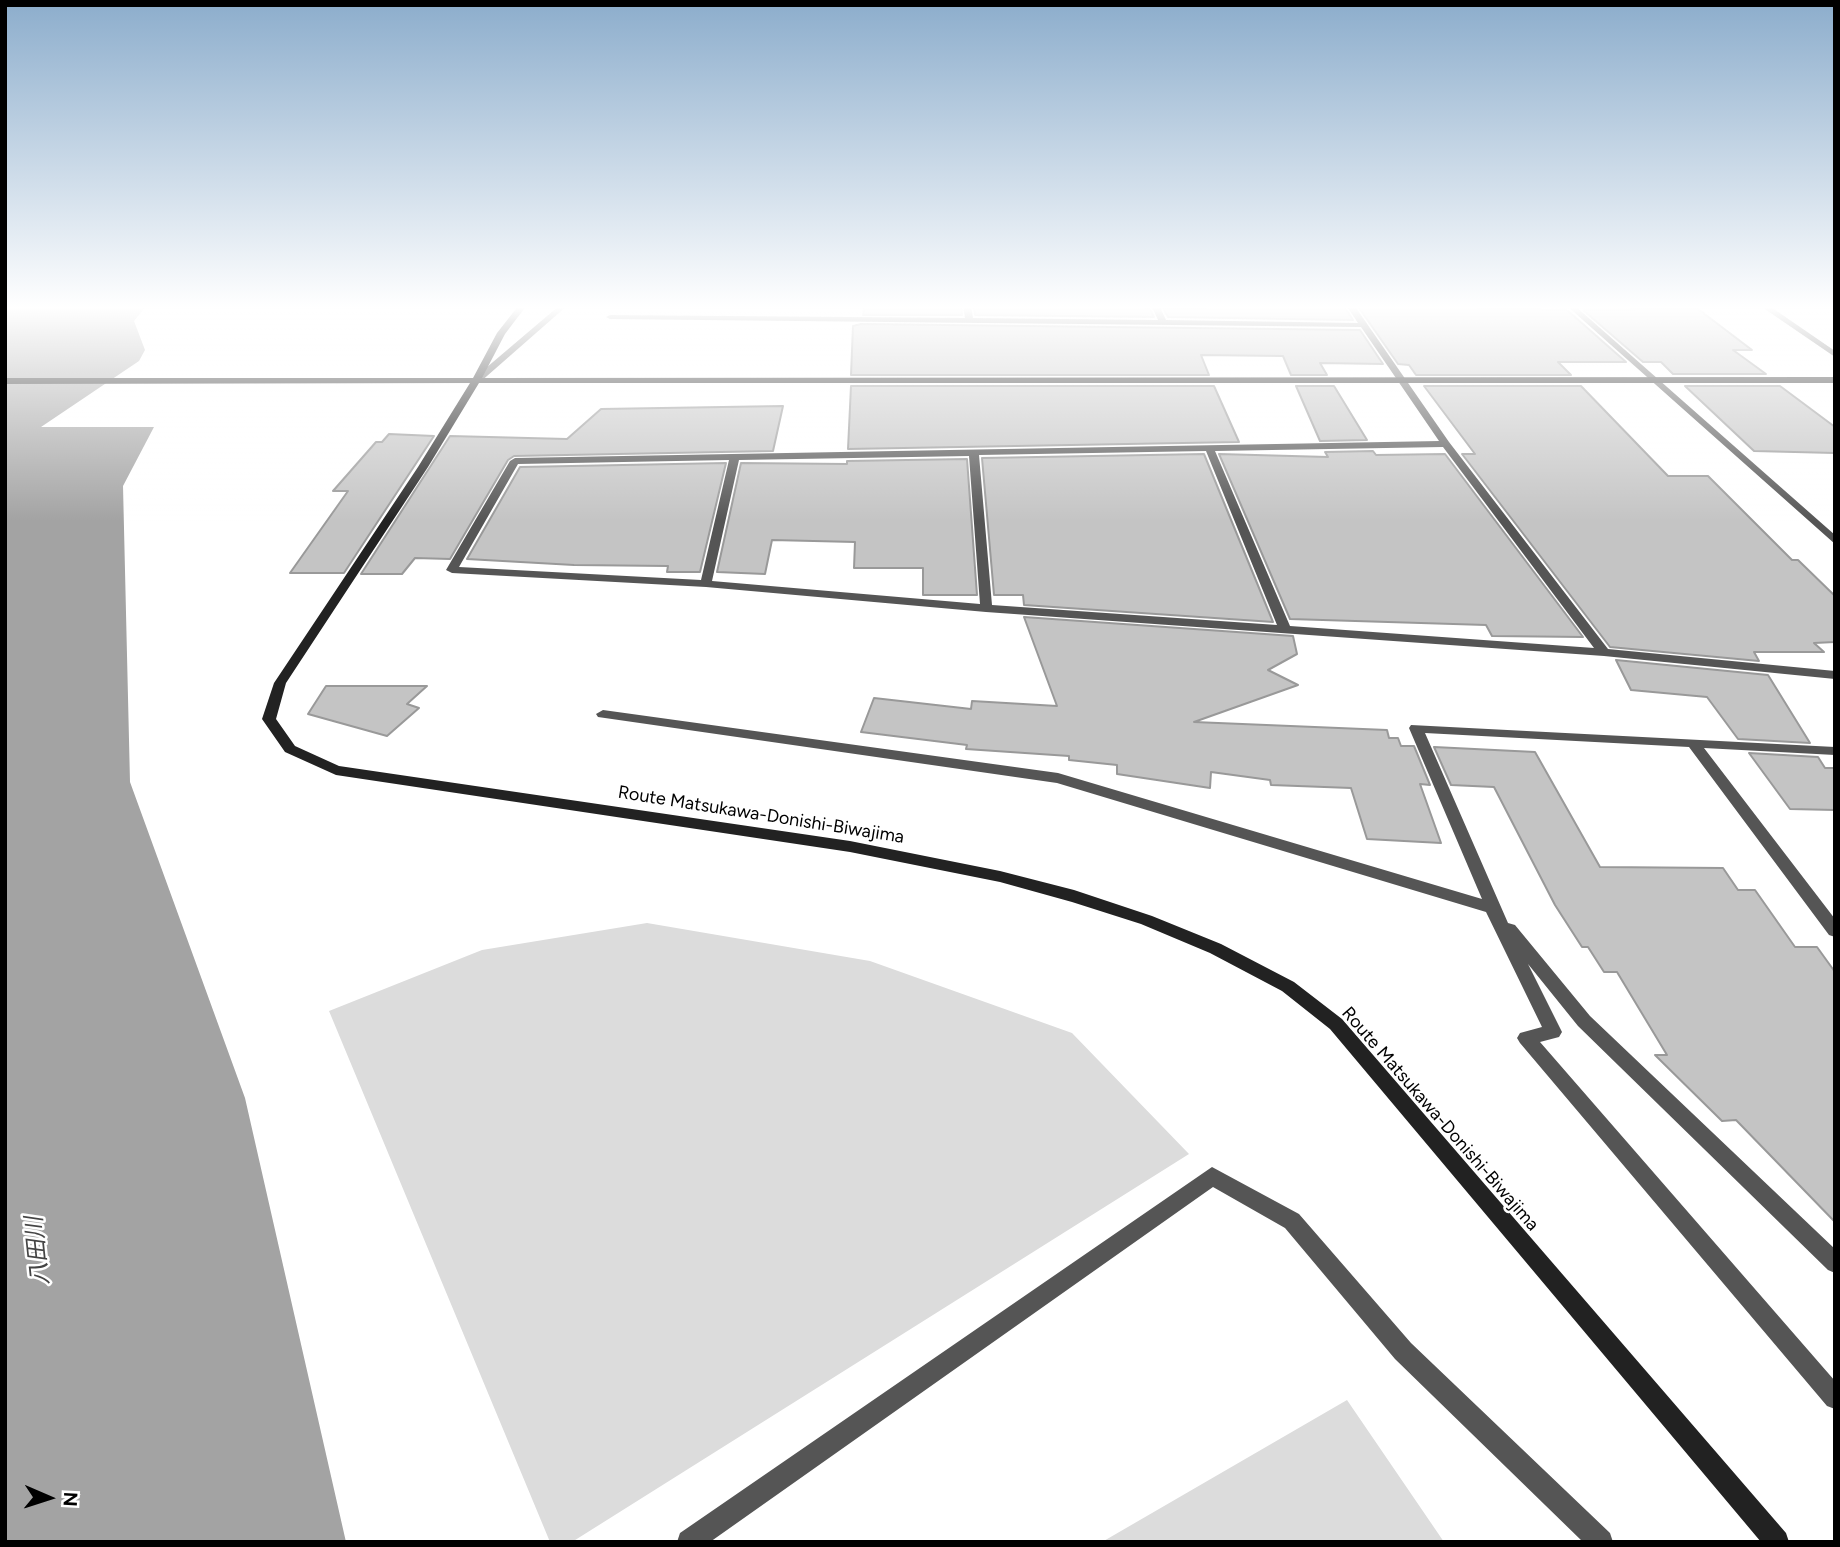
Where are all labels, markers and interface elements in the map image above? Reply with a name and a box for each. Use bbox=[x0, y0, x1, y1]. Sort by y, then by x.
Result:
street label: Route Matsukawa-Donishi-Biwajima bbox=[616, 782, 906, 848]
street label: Route Matsukawa-Donishi-Biwajima bbox=[1337, 1003, 1543, 1235]
water label: 八田川 bbox=[21, 1215, 55, 1287]
north arrow bbox=[14, 1463, 84, 1533]
text: N bbox=[59, 1491, 82, 1507]

